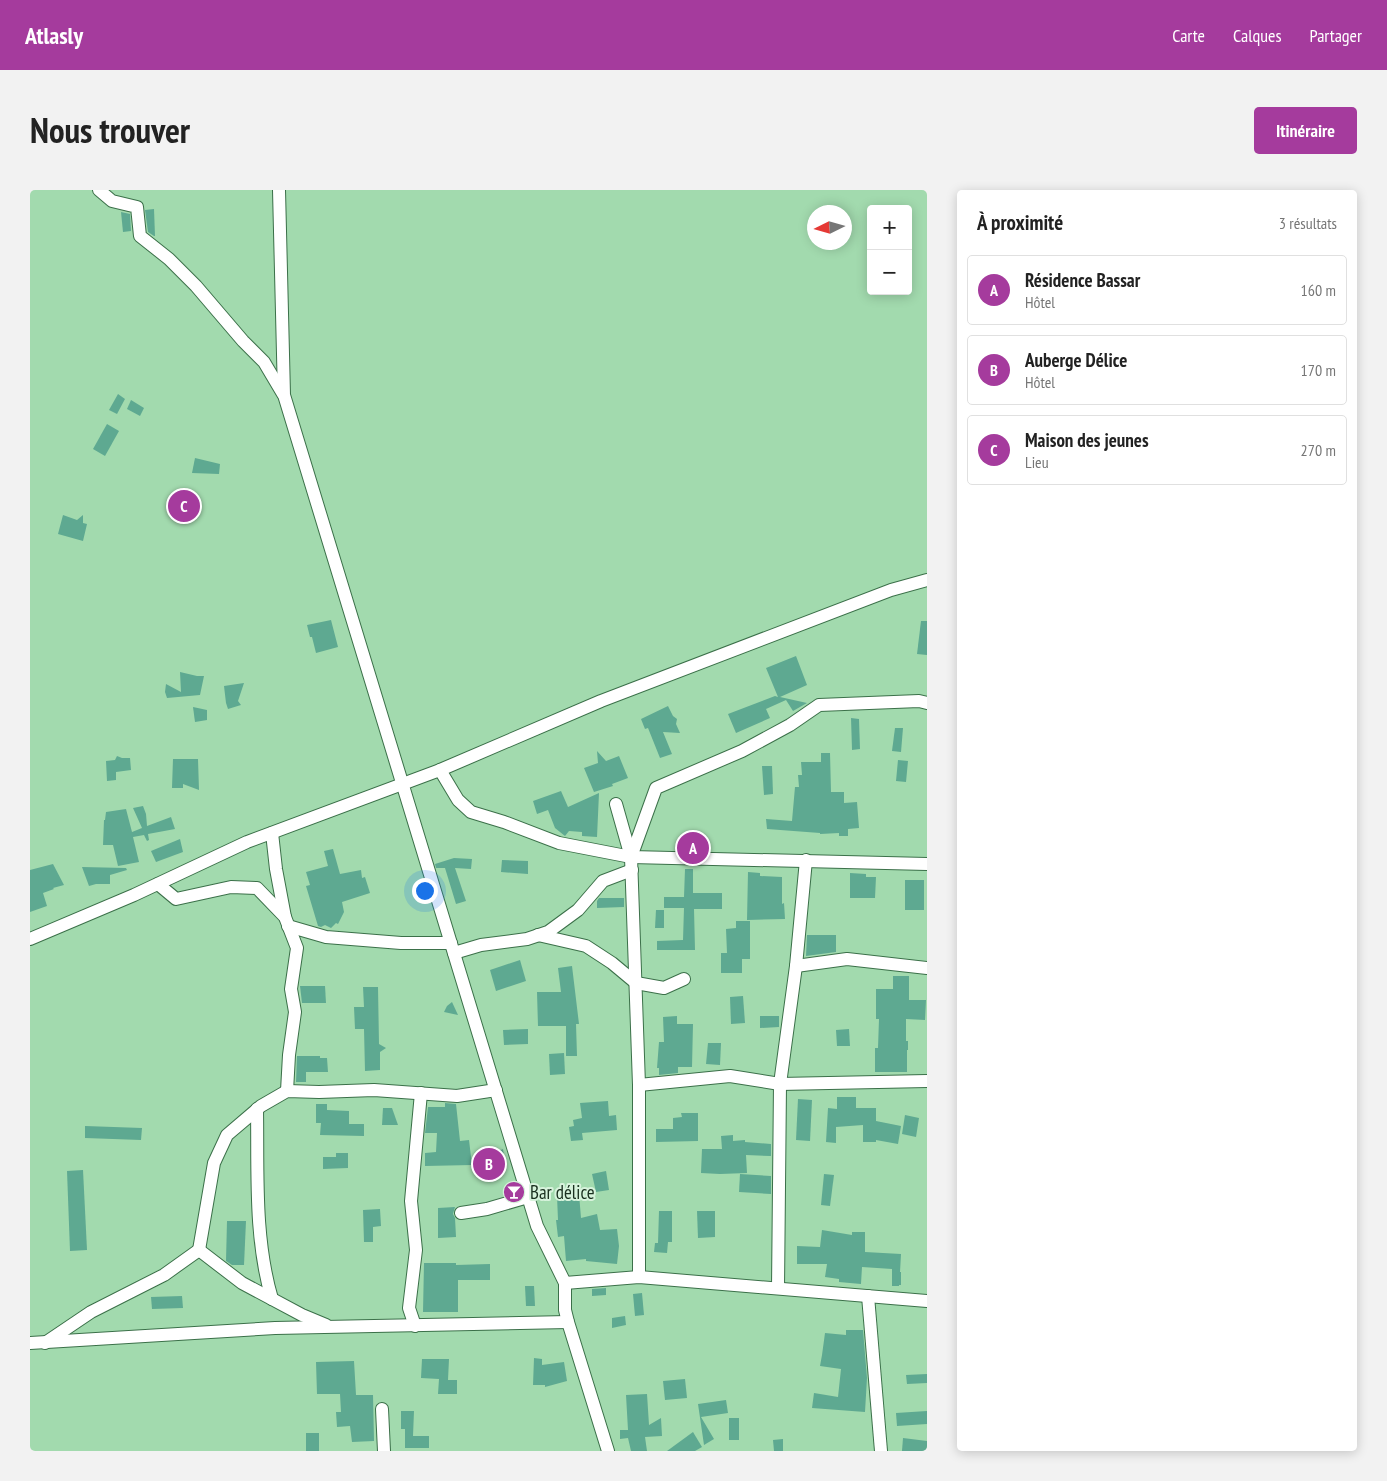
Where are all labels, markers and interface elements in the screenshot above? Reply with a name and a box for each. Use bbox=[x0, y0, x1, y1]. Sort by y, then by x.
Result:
text: Atlasly bbox=[25, 20, 83, 51]
text: Carte bbox=[1172, 24, 1205, 47]
text: Calques bbox=[1233, 24, 1282, 47]
text: Partager bbox=[1310, 24, 1362, 47]
text: Nous trouver bbox=[30, 107, 190, 153]
button: Itinéraire bbox=[1254, 107, 1357, 154]
north arrow bbox=[807, 205, 852, 250]
map controls bbox=[867, 205, 912, 295]
button: + bbox=[867, 205, 912, 250]
text: À proximité bbox=[977, 209, 1063, 236]
text: 3 résultats bbox=[1279, 213, 1337, 233]
button: − bbox=[867, 250, 912, 295]
text: Résidence Bassar bbox=[1025, 268, 1140, 292]
text: A bbox=[990, 280, 998, 300]
text: 160 m bbox=[1301, 280, 1336, 300]
text: Hôtel bbox=[1025, 292, 1055, 312]
text: Auberge Délice bbox=[1025, 348, 1127, 372]
text: B bbox=[990, 360, 998, 380]
text: 170 m bbox=[1301, 360, 1336, 380]
text: Hôtel bbox=[1025, 372, 1055, 392]
text: Maison des jeunes bbox=[1025, 428, 1149, 452]
text: C bbox=[990, 440, 998, 460]
text: 270 m bbox=[1301, 440, 1336, 460]
text: Lieu bbox=[1025, 452, 1049, 472]
pin: C bbox=[168, 487, 200, 525]
pin: A bbox=[677, 829, 709, 867]
your location bbox=[412, 878, 438, 904]
pin: B bbox=[473, 1145, 505, 1183]
bar icon: Bar délice bbox=[502, 1180, 526, 1204]
place label: Bar délice bbox=[530, 1180, 595, 1204]

